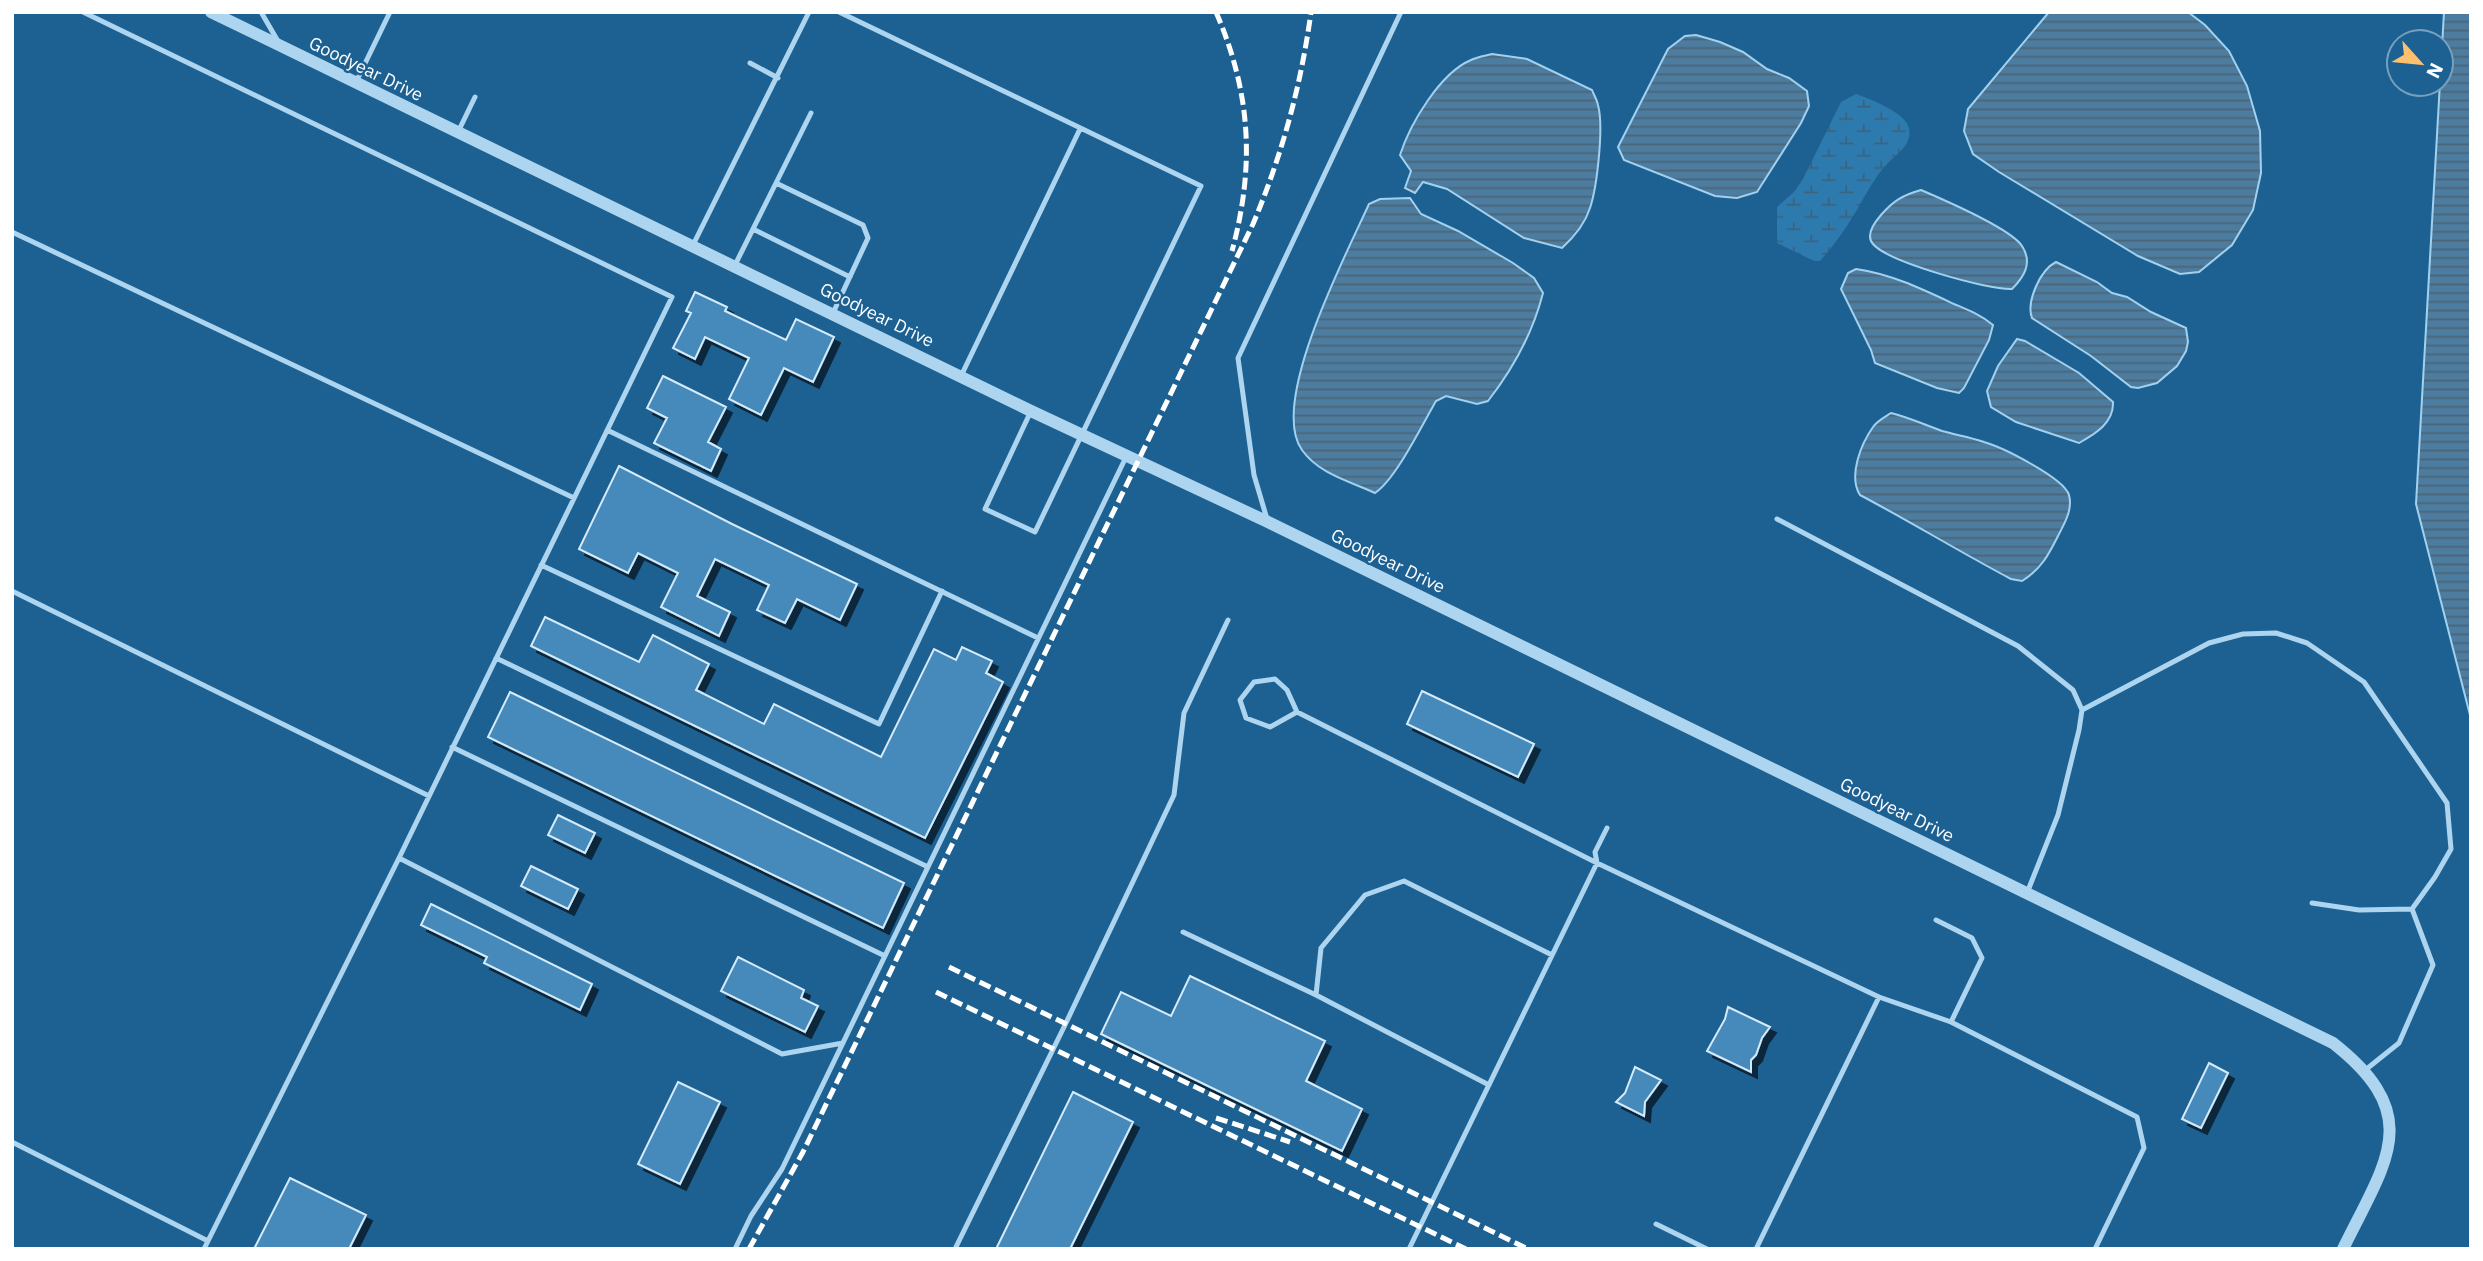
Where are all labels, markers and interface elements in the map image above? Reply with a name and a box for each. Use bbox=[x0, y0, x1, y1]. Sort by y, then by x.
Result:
north arrow bbox=[2385, 28, 2455, 98]
street label: Goodyear Drive bbox=[305, 31, 427, 106]
text: N bbox=[2421, 59, 2449, 82]
street label: Goodyear Drive bbox=[816, 277, 938, 352]
street label: Goodyear Drive bbox=[1327, 523, 1449, 598]
street label: Goodyear Drive bbox=[1836, 772, 1958, 847]

